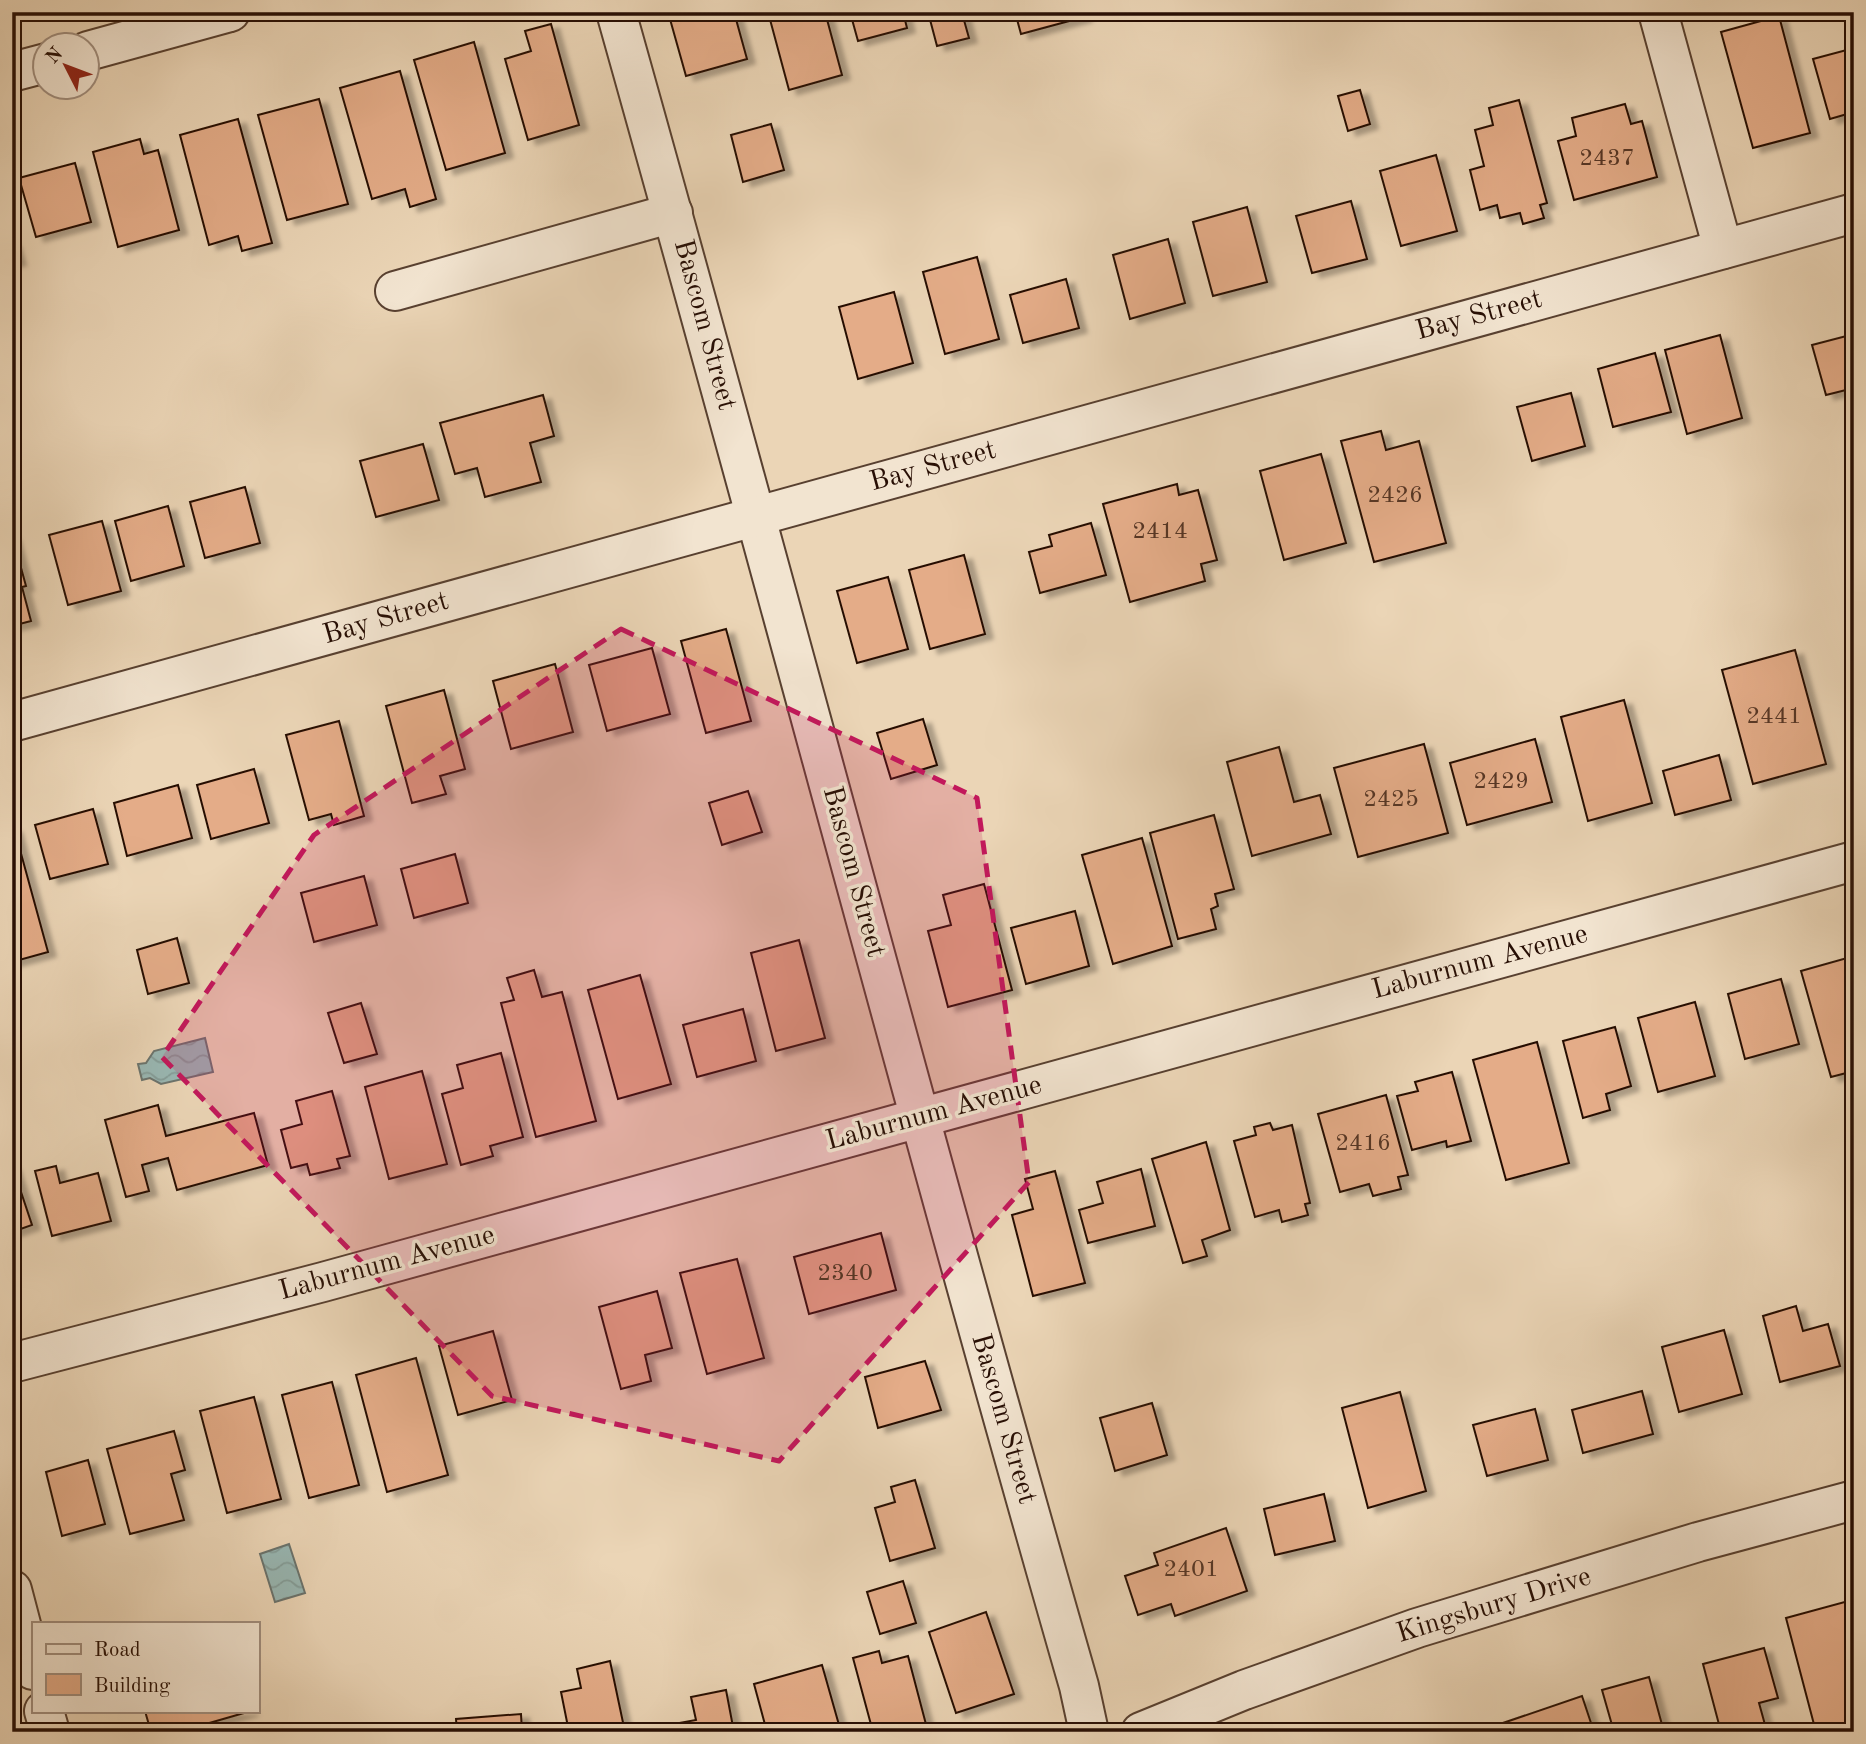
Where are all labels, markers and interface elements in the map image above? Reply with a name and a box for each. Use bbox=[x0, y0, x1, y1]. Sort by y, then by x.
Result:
north arrow bbox=[32, 32, 102, 102]
text: N bbox=[43, 44, 67, 68]
house number: 2437 bbox=[1579, 147, 1635, 171]
street label: Bascom Street bbox=[668, 237, 740, 413]
street label: Bay Street bbox=[1413, 286, 1545, 346]
street label: Bay Street bbox=[867, 437, 999, 497]
house number: 2426 bbox=[1367, 484, 1423, 508]
house number: 2414 bbox=[1132, 520, 1188, 544]
street label: Bay Street bbox=[320, 588, 452, 650]
house number: 2441 bbox=[1746, 705, 1802, 729]
house number: 2429 bbox=[1473, 770, 1529, 794]
street label: Bascom Street bbox=[817, 784, 889, 960]
house number: 2425 bbox=[1363, 788, 1419, 812]
street label: Laburnum Avenue bbox=[1369, 921, 1591, 1005]
street label: Laburnum Avenue bbox=[823, 1072, 1045, 1156]
house number: 2416 bbox=[1335, 1132, 1391, 1156]
street label: Laburnum Avenue bbox=[276, 1222, 498, 1306]
house number: 2340 bbox=[817, 1262, 873, 1286]
street label: Bascom Street bbox=[965, 1331, 1041, 1507]
house number: 2401 bbox=[1163, 1558, 1219, 1582]
street label: Kingsbury Drive bbox=[1393, 1563, 1595, 1649]
legend bbox=[32, 1622, 259, 1712]
text: Road bbox=[94, 1640, 141, 1661]
text: Building bbox=[94, 1676, 171, 1697]

